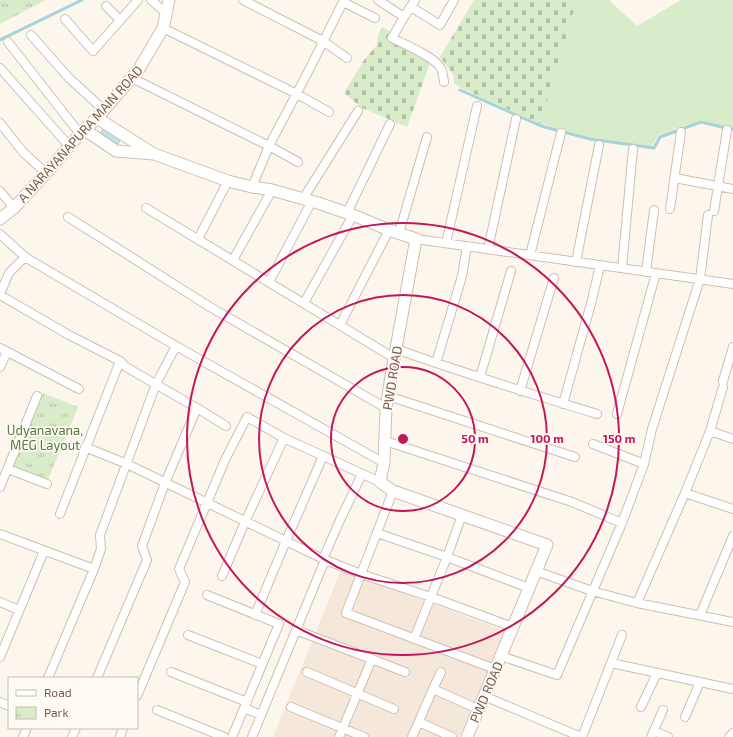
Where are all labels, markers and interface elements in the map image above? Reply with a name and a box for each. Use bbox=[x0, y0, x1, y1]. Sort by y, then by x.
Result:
street label: A NARAYANAPURA MAIN ROAD bbox=[14, 62, 146, 206]
street label: PWD ROAD bbox=[379, 345, 405, 411]
park label: Udyanavana, MEG Layout bbox=[7, 422, 83, 453]
text: 50 m bbox=[461, 431, 489, 445]
text: 100 m bbox=[530, 431, 564, 445]
text: 150 m bbox=[603, 431, 635, 445]
centre of rings bbox=[396, 432, 410, 446]
street label: PWD ROAD bbox=[466, 659, 506, 725]
legend bbox=[8, 677, 138, 729]
text: Road bbox=[44, 685, 72, 699]
text: Park bbox=[44, 705, 69, 719]

